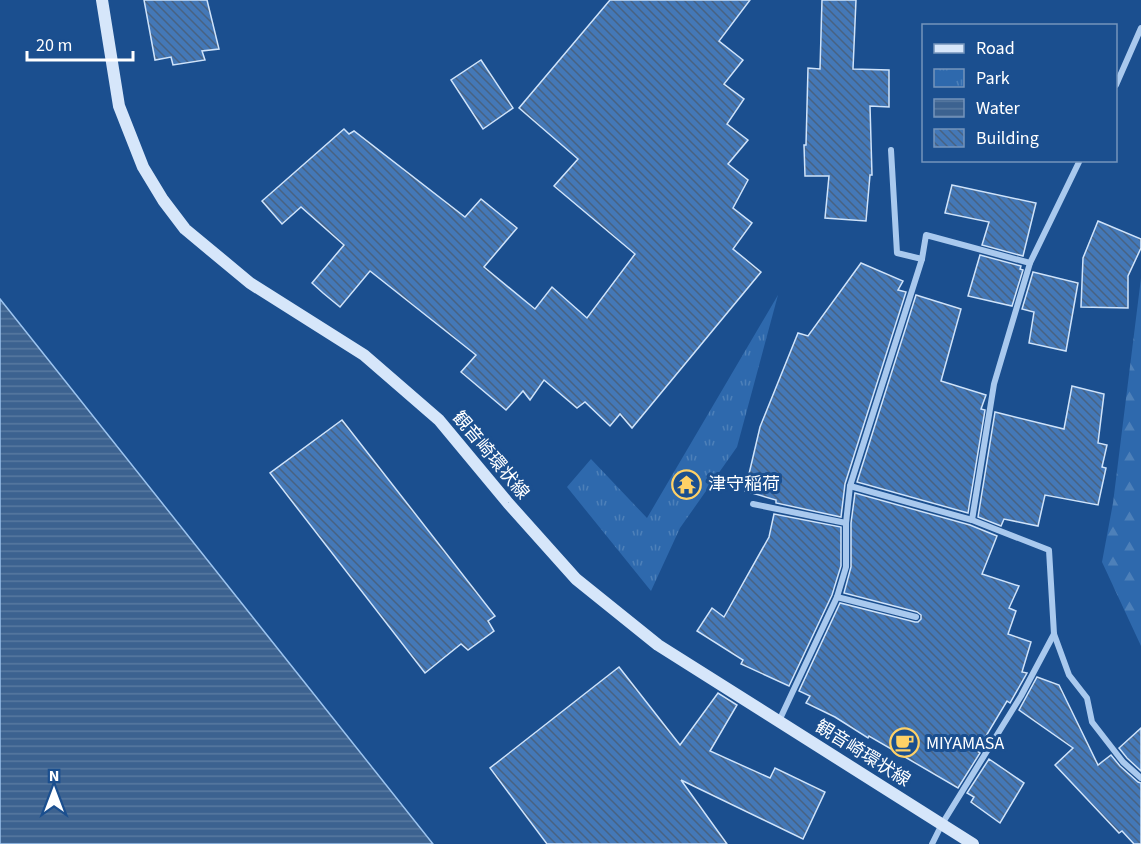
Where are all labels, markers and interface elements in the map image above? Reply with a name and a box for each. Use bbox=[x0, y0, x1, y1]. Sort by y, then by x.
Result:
scale bar bbox=[27, 24, 134, 62]
legend bbox=[922, 24, 1117, 162]
text: 20 m bbox=[36, 33, 72, 58]
text: Road bbox=[976, 36, 1015, 61]
text: Park bbox=[976, 66, 1010, 91]
text: Water bbox=[976, 96, 1020, 121]
text: Building bbox=[976, 126, 1039, 151]
street label: 観音崎環状線 bbox=[446, 406, 535, 505]
temple icon: 津守稲荷 bbox=[671, 468, 703, 500]
place label: 津守稲荷 bbox=[708, 472, 780, 497]
street label: 観音崎環状線 bbox=[810, 714, 915, 793]
cafe icon: MIYAMASA bbox=[889, 727, 921, 759]
place label: MIYAMASA bbox=[926, 731, 1004, 756]
north arrow bbox=[24, 760, 84, 820]
text: N bbox=[49, 765, 59, 787]

